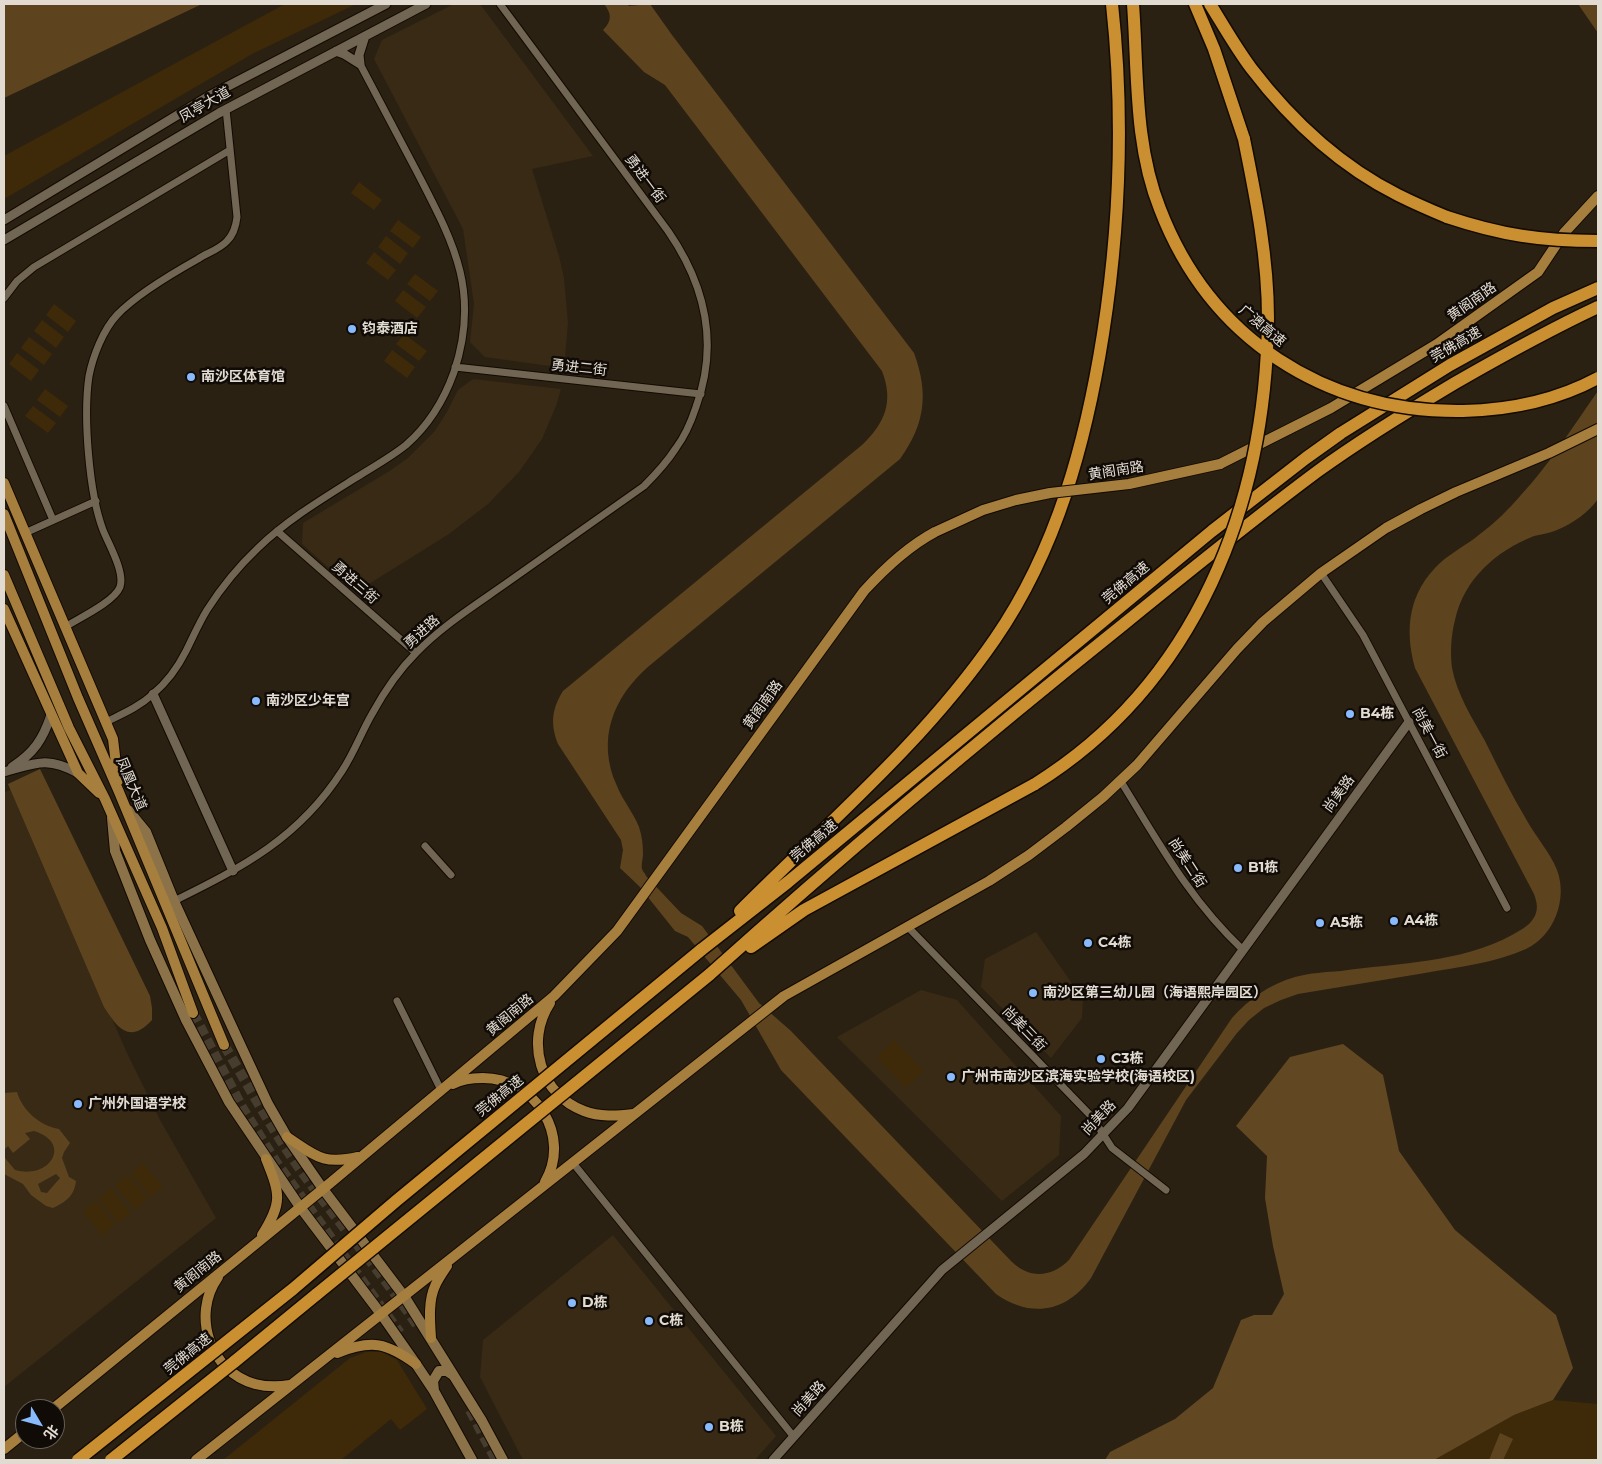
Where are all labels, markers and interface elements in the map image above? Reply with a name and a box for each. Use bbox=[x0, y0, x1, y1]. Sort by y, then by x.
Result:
street label: 凤亭大道 bbox=[177, 84, 233, 126]
street label: 勇进一街 bbox=[621, 152, 669, 206]
street label: 黄阁南路 bbox=[1444, 279, 1500, 325]
street label: 广澳高速 bbox=[1235, 302, 1289, 350]
place label: 钧泰酒店 bbox=[362, 321, 418, 337]
marker: 钧泰酒店 bbox=[346, 323, 358, 335]
street label: 莞佛高速 bbox=[1428, 324, 1484, 366]
street label: 勇进二街 bbox=[550, 357, 608, 379]
place label: 南沙区体育馆 bbox=[201, 369, 285, 385]
marker: 南沙区体育馆 bbox=[185, 371, 197, 383]
street label: 黄阁南路 bbox=[1087, 458, 1145, 484]
street label: 勇进三街 bbox=[328, 558, 382, 608]
street label: 莞佛高速 bbox=[1099, 559, 1153, 607]
street label: 勇进路 bbox=[401, 612, 443, 652]
street label: 黄阁南路 bbox=[740, 677, 786, 733]
place label: 南沙区少年宫 bbox=[266, 693, 350, 709]
marker: 南沙区少年宫 bbox=[250, 695, 262, 707]
street label: 尚美一街 bbox=[1408, 704, 1450, 762]
place label: B4栋 bbox=[1360, 706, 1394, 722]
marker: B4栋 bbox=[1344, 708, 1356, 720]
street label: 凤凰大道 bbox=[112, 755, 150, 813]
street label: 尚美路 bbox=[1320, 772, 1358, 816]
street label: 莞佛高速 bbox=[787, 817, 841, 865]
street label: 尚美二街 bbox=[1165, 835, 1209, 891]
place label: B1栋 bbox=[1248, 860, 1278, 876]
marker: B1栋 bbox=[1232, 862, 1244, 874]
place label: A4栋 bbox=[1404, 913, 1438, 929]
place label: A5栋 bbox=[1330, 915, 1363, 931]
marker: A4栋 bbox=[1388, 915, 1400, 927]
marker: A5栋 bbox=[1314, 917, 1326, 929]
place label: C4栋 bbox=[1098, 935, 1132, 951]
marker: C4栋 bbox=[1082, 937, 1094, 949]
place label: 南沙区第三幼儿园（海语熙岸园区） bbox=[1043, 985, 1267, 1001]
marker: 南沙区第三幼儿园（海语熙岸园区） bbox=[1027, 987, 1039, 999]
street label: 黄阁南路 bbox=[483, 991, 537, 1039]
street label: 尚美三街 bbox=[999, 1003, 1049, 1055]
place label: C3栋 bbox=[1111, 1051, 1143, 1067]
marker: C3栋 bbox=[1095, 1053, 1107, 1065]
place label: 广州市南沙区滨海实验学校(海语校区) bbox=[961, 1069, 1195, 1085]
marker: 广州市南沙区滨海实验学校(海语校区) bbox=[945, 1071, 957, 1083]
street label: 莞佛高速 bbox=[473, 1072, 527, 1120]
place label: 广州外国语学校 bbox=[88, 1096, 186, 1112]
street label: 尚美路 bbox=[1078, 1097, 1120, 1139]
marker: 广州外国语学校 bbox=[72, 1098, 84, 1110]
street label: 黄阁南路 bbox=[171, 1248, 225, 1296]
place label: D栋 bbox=[582, 1295, 608, 1311]
marker: D栋 bbox=[566, 1297, 578, 1309]
place label: C栋 bbox=[659, 1313, 683, 1329]
marker: C栋 bbox=[643, 1315, 655, 1327]
street label: 莞佛高速 bbox=[161, 1330, 215, 1378]
street label: 尚美路 bbox=[789, 1378, 829, 1420]
north arrow bbox=[15, 1399, 65, 1449]
place label: B栋 bbox=[719, 1419, 744, 1435]
text: 北 bbox=[40, 1421, 63, 1443]
marker: B栋 bbox=[703, 1421, 715, 1433]

